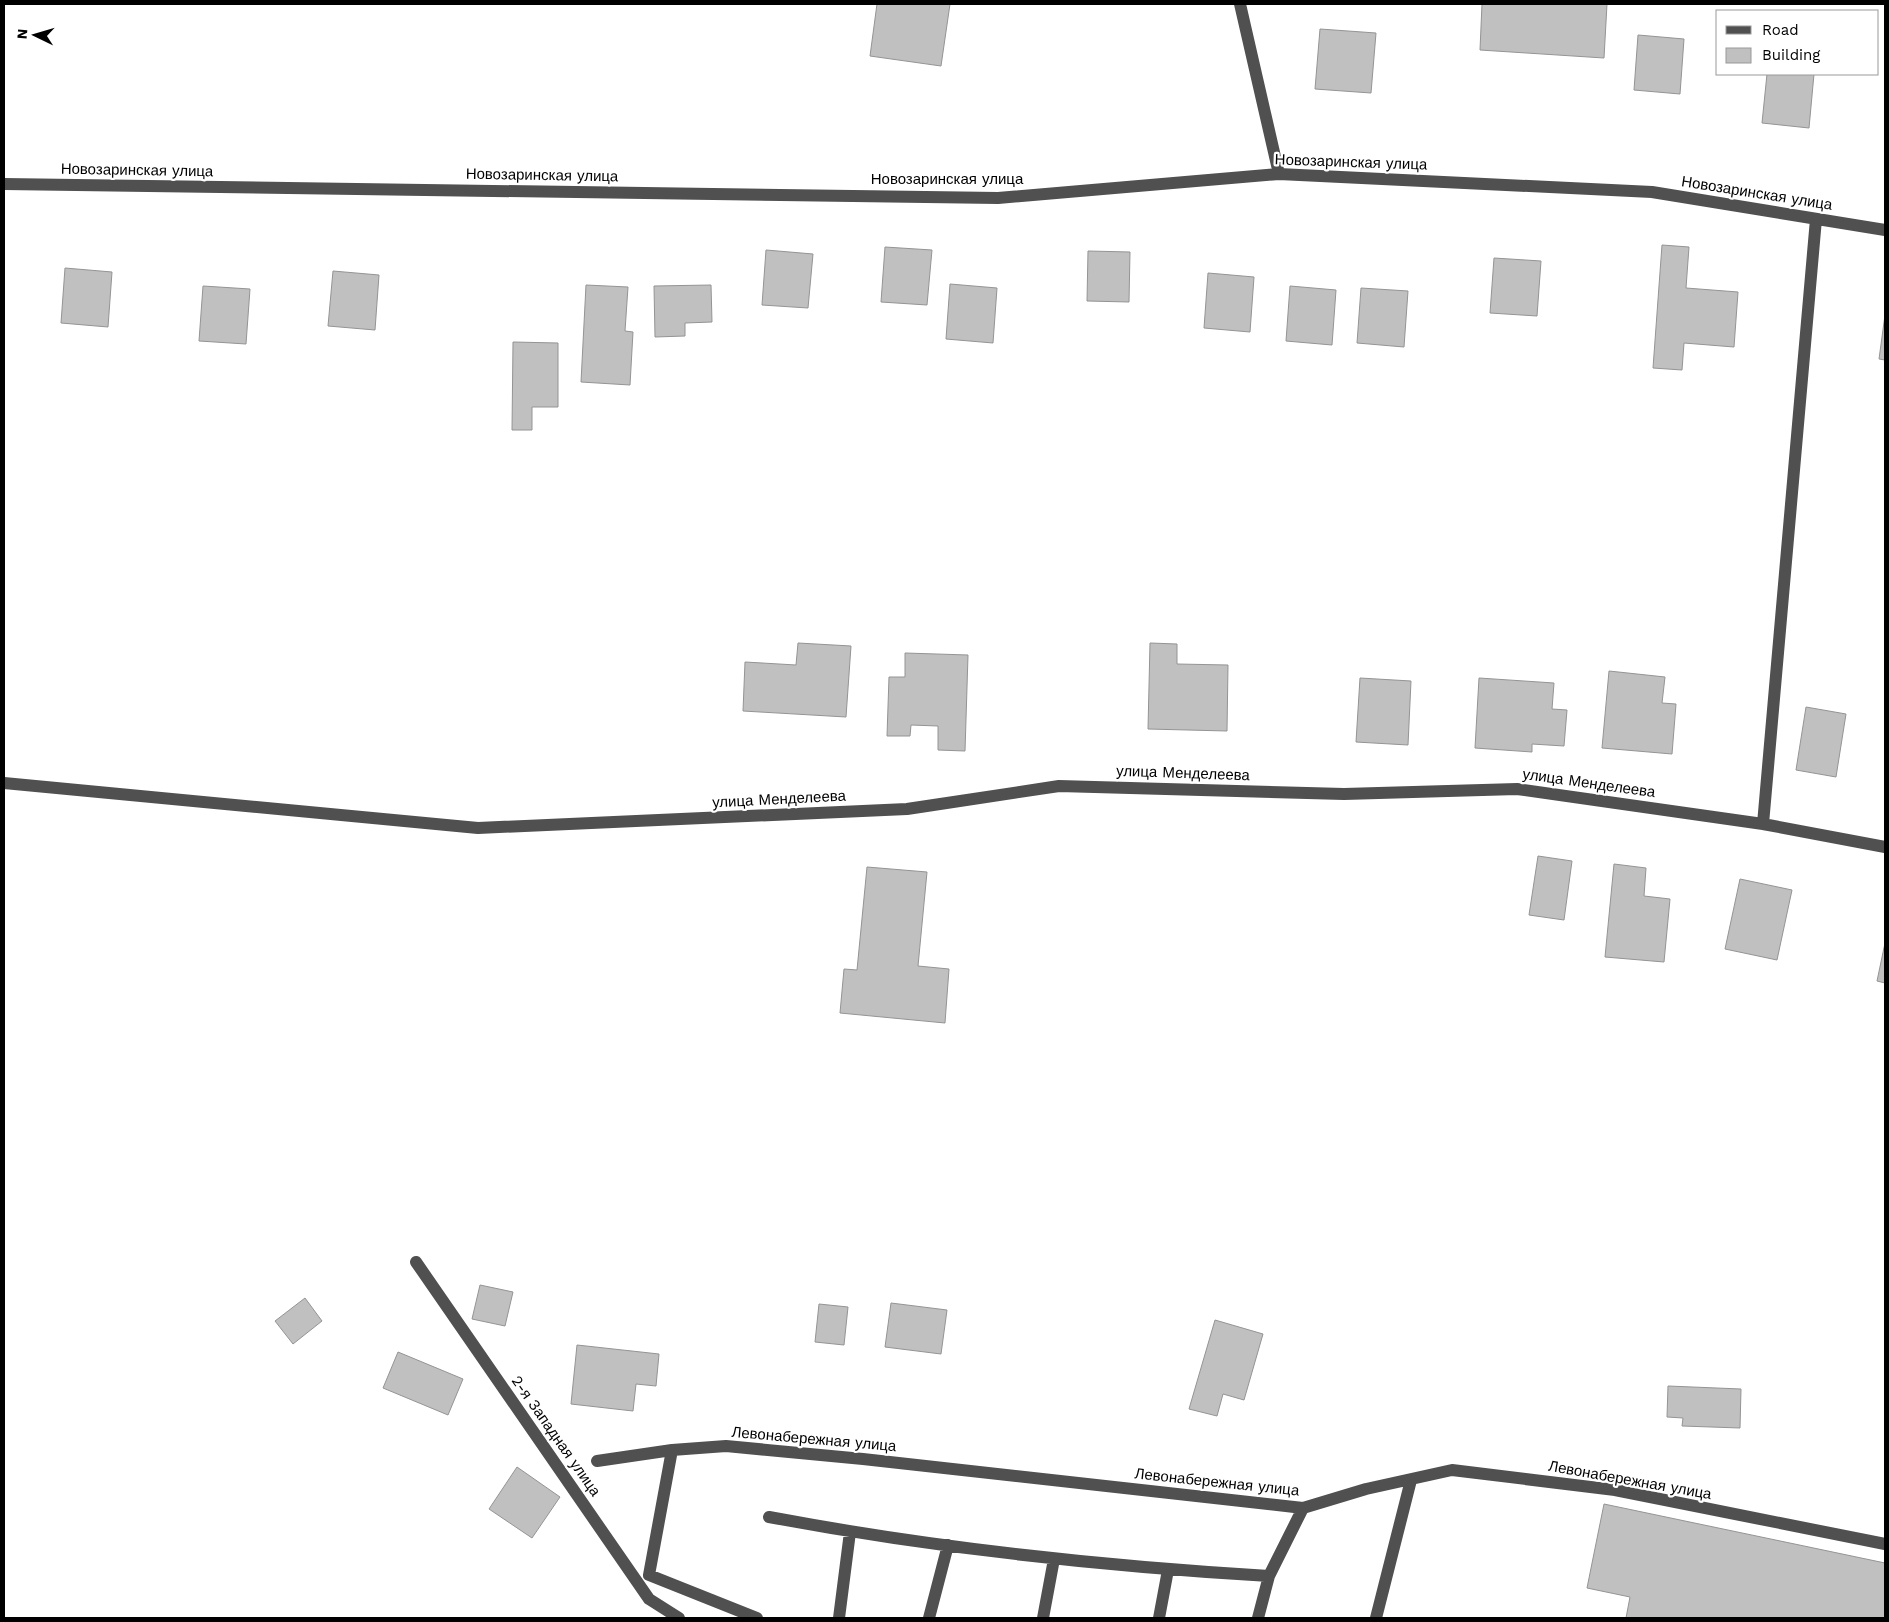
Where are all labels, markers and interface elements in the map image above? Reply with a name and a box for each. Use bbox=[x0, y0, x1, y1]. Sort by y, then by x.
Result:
north arrow bbox=[10, 10, 60, 60]
legend bbox=[1716, 10, 1879, 75]
text: Road bbox=[1762, 21, 1799, 39]
text: N bbox=[14, 28, 30, 40]
text: Building bbox=[1762, 46, 1820, 64]
street label: Новозаринская улица bbox=[1274, 150, 1428, 174]
street label: Новозаринская улица bbox=[61, 160, 214, 180]
street label: Новозаринская улица bbox=[466, 165, 619, 185]
street label: Новозаринская улица bbox=[871, 170, 1024, 188]
street label: Новозаринская улица bbox=[1680, 172, 1834, 214]
street label: улица Менделеева bbox=[1116, 762, 1251, 784]
street label: улица Менделеева bbox=[1521, 765, 1657, 801]
street label: улица Менделеева bbox=[712, 786, 847, 811]
street label: 2-я Западная улица bbox=[508, 1372, 605, 1500]
street label: Левонабережная улица bbox=[731, 1423, 898, 1455]
street label: Левонабережная улица bbox=[1547, 1457, 1714, 1503]
street label: Левонабережная улица bbox=[1134, 1464, 1301, 1500]

